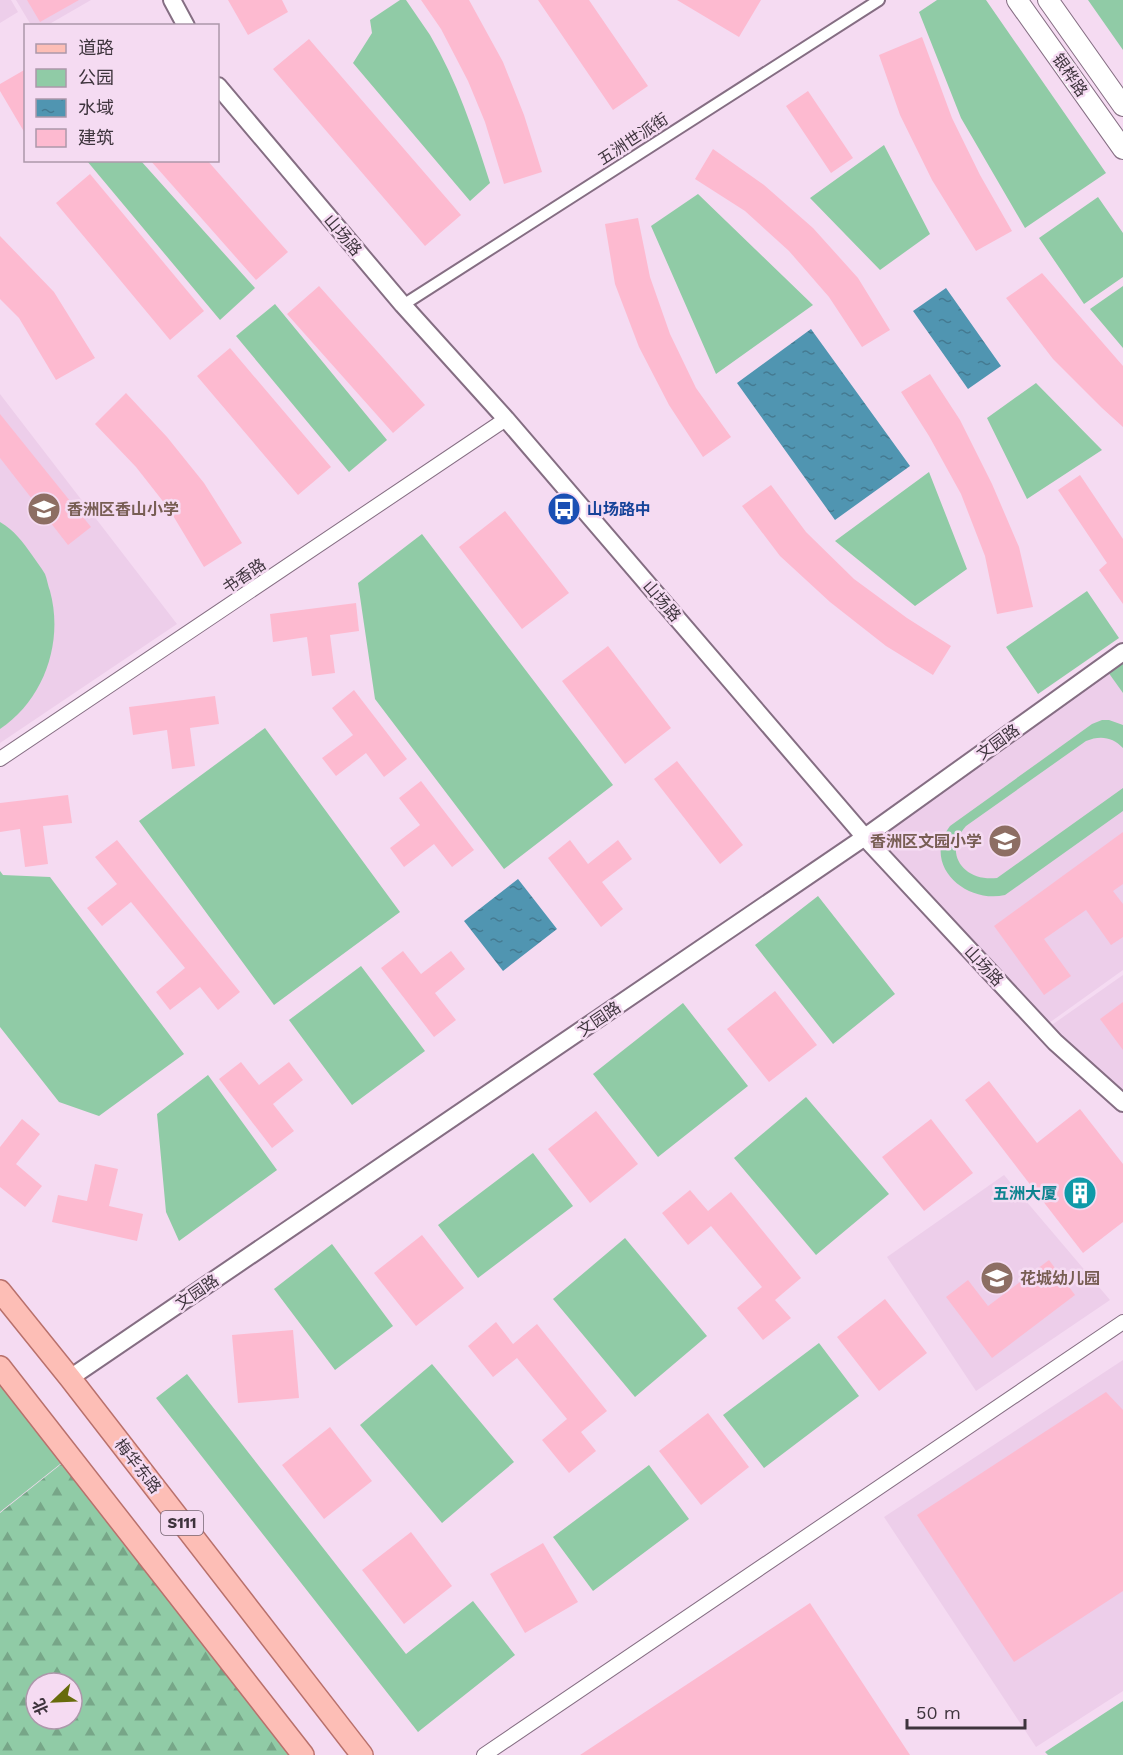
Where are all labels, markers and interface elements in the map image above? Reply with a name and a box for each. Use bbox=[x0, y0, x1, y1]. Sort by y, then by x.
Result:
legend bbox=[24, 24, 219, 162]
text: 道路 bbox=[78, 37, 114, 58]
street label: 银桦路 bbox=[1048, 50, 1092, 100]
text: 公园 bbox=[78, 67, 114, 88]
text: 水域 bbox=[78, 97, 114, 118]
street label: 五洲世派街 bbox=[594, 109, 672, 169]
text: 建筑 bbox=[78, 127, 114, 148]
street label: 山场路 bbox=[320, 211, 366, 259]
school or university icon: 香洲区香山小学 bbox=[26, 491, 62, 527]
bus stop icon: 山场路中 bbox=[546, 491, 582, 527]
place label: 香洲区香山小学 bbox=[67, 500, 179, 519]
place label: 山场路中 bbox=[587, 500, 651, 519]
street label: 书香路 bbox=[219, 555, 269, 597]
street label: 山场路 bbox=[639, 577, 685, 625]
street label: 文园路 bbox=[973, 720, 1023, 764]
school or university icon: 香洲区文园小学 bbox=[987, 823, 1023, 859]
place label: 香洲区文园小学 bbox=[870, 832, 982, 851]
street label: 山场路 bbox=[961, 942, 1007, 990]
street label: 文园路 bbox=[574, 998, 624, 1040]
building icon: 五洲大厦 bbox=[1062, 1175, 1098, 1211]
place label: 五洲大厦 bbox=[993, 1184, 1057, 1203]
school or university icon: 花城幼儿园 bbox=[979, 1260, 1015, 1296]
place label: 花城幼儿园 bbox=[1020, 1269, 1100, 1288]
street label: 文园路 bbox=[172, 1271, 222, 1313]
street label: 梅华东路 bbox=[111, 1435, 165, 1497]
road number: S111 bbox=[161, 1511, 203, 1535]
north arrow bbox=[24, 1671, 84, 1731]
scale bar bbox=[907, 1692, 1026, 1730]
text: 北 bbox=[29, 1696, 53, 1718]
text: 50 m bbox=[916, 1702, 961, 1723]

